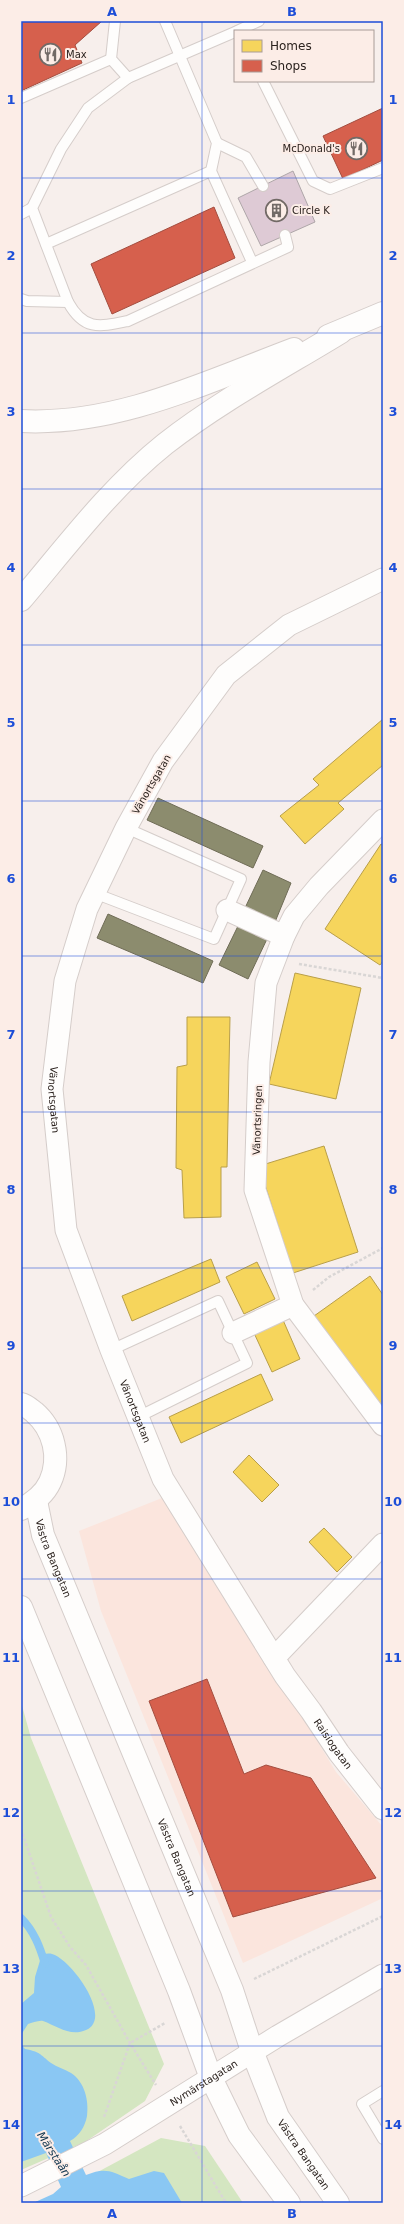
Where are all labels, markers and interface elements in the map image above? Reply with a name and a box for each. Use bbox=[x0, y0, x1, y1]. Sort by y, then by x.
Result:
text: A bbox=[107, 4, 117, 19]
text: B bbox=[287, 4, 297, 19]
legend bbox=[234, 30, 374, 82]
text: Homes bbox=[270, 39, 312, 53]
restaurant icon: Max bbox=[37, 41, 63, 67]
place label: Max bbox=[66, 49, 87, 60]
text: Shops bbox=[270, 59, 306, 73]
text: 1 bbox=[6, 92, 16, 107]
text: 1 bbox=[388, 92, 398, 107]
restaurant icon: McDonald's bbox=[343, 135, 369, 161]
place label: McDonald's bbox=[283, 143, 340, 154]
building icon: Circle K bbox=[263, 197, 289, 223]
place label: Circle K bbox=[292, 205, 330, 216]
text: 2 bbox=[6, 248, 16, 263]
text: 2 bbox=[388, 248, 398, 263]
text: 3 bbox=[6, 404, 16, 419]
text: 3 bbox=[388, 404, 398, 419]
text: 4 bbox=[6, 560, 16, 575]
text: 4 bbox=[388, 560, 398, 575]
text: 5 bbox=[6, 715, 16, 730]
text: 5 bbox=[388, 715, 398, 730]
street label: Vänortsgatan bbox=[130, 753, 173, 816]
text: 6 bbox=[6, 871, 16, 886]
text: 6 bbox=[388, 871, 398, 886]
text: 7 bbox=[6, 1027, 16, 1042]
text: 7 bbox=[388, 1027, 398, 1042]
street label: Vänortsgatan bbox=[46, 1066, 61, 1134]
street label: Vänortsringen bbox=[251, 1085, 264, 1155]
text: 8 bbox=[6, 1182, 16, 1197]
text: 8 bbox=[388, 1182, 398, 1197]
text: 9 bbox=[6, 1338, 16, 1353]
text: 9 bbox=[388, 1338, 398, 1353]
street label: Vänortsgatan bbox=[118, 1378, 153, 1444]
text: 10 bbox=[2, 1494, 20, 1509]
text: 10 bbox=[384, 1494, 402, 1509]
street label: Västra Bangatan bbox=[34, 1518, 73, 1599]
text: 11 bbox=[2, 1650, 20, 1665]
text: 11 bbox=[384, 1650, 402, 1665]
street label: Raisiogatan bbox=[312, 1717, 354, 1771]
text: 12 bbox=[2, 1805, 20, 1820]
text: 12 bbox=[384, 1805, 402, 1820]
street label: Västra Bangatan bbox=[156, 1817, 198, 1898]
text: 13 bbox=[2, 1961, 20, 1976]
text: 13 bbox=[384, 1961, 402, 1976]
street label: Nymärstagatan bbox=[168, 2058, 240, 2108]
text: 14 bbox=[2, 2117, 20, 2132]
street label: Västra Bangatan bbox=[275, 2117, 332, 2192]
text: 14 bbox=[384, 2117, 402, 2132]
water label: Märstaån bbox=[34, 2129, 73, 2179]
text: A bbox=[107, 2206, 117, 2221]
text: B bbox=[287, 2206, 297, 2221]

